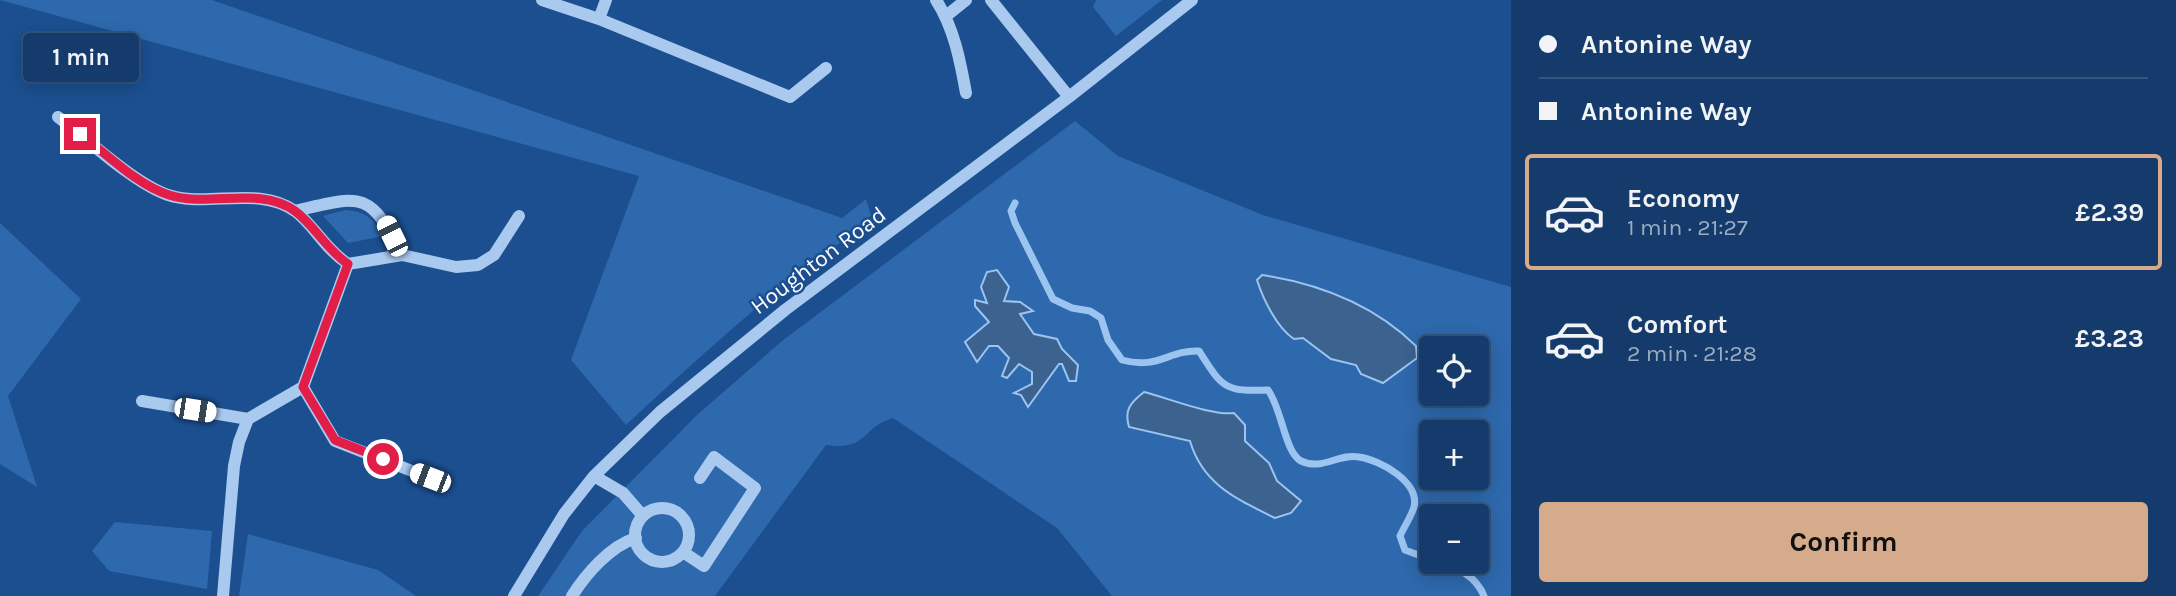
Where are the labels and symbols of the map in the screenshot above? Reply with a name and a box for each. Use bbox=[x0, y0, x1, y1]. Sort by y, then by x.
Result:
callout: 1 min bbox=[22, 32, 138, 82]
route end bbox=[64, 118, 96, 150]
street label: Houghton Road bbox=[745, 201, 891, 320]
car bbox=[374, 213, 411, 259]
car bbox=[173, 396, 218, 424]
route start bbox=[367, 443, 399, 475]
car bbox=[407, 461, 454, 495]

